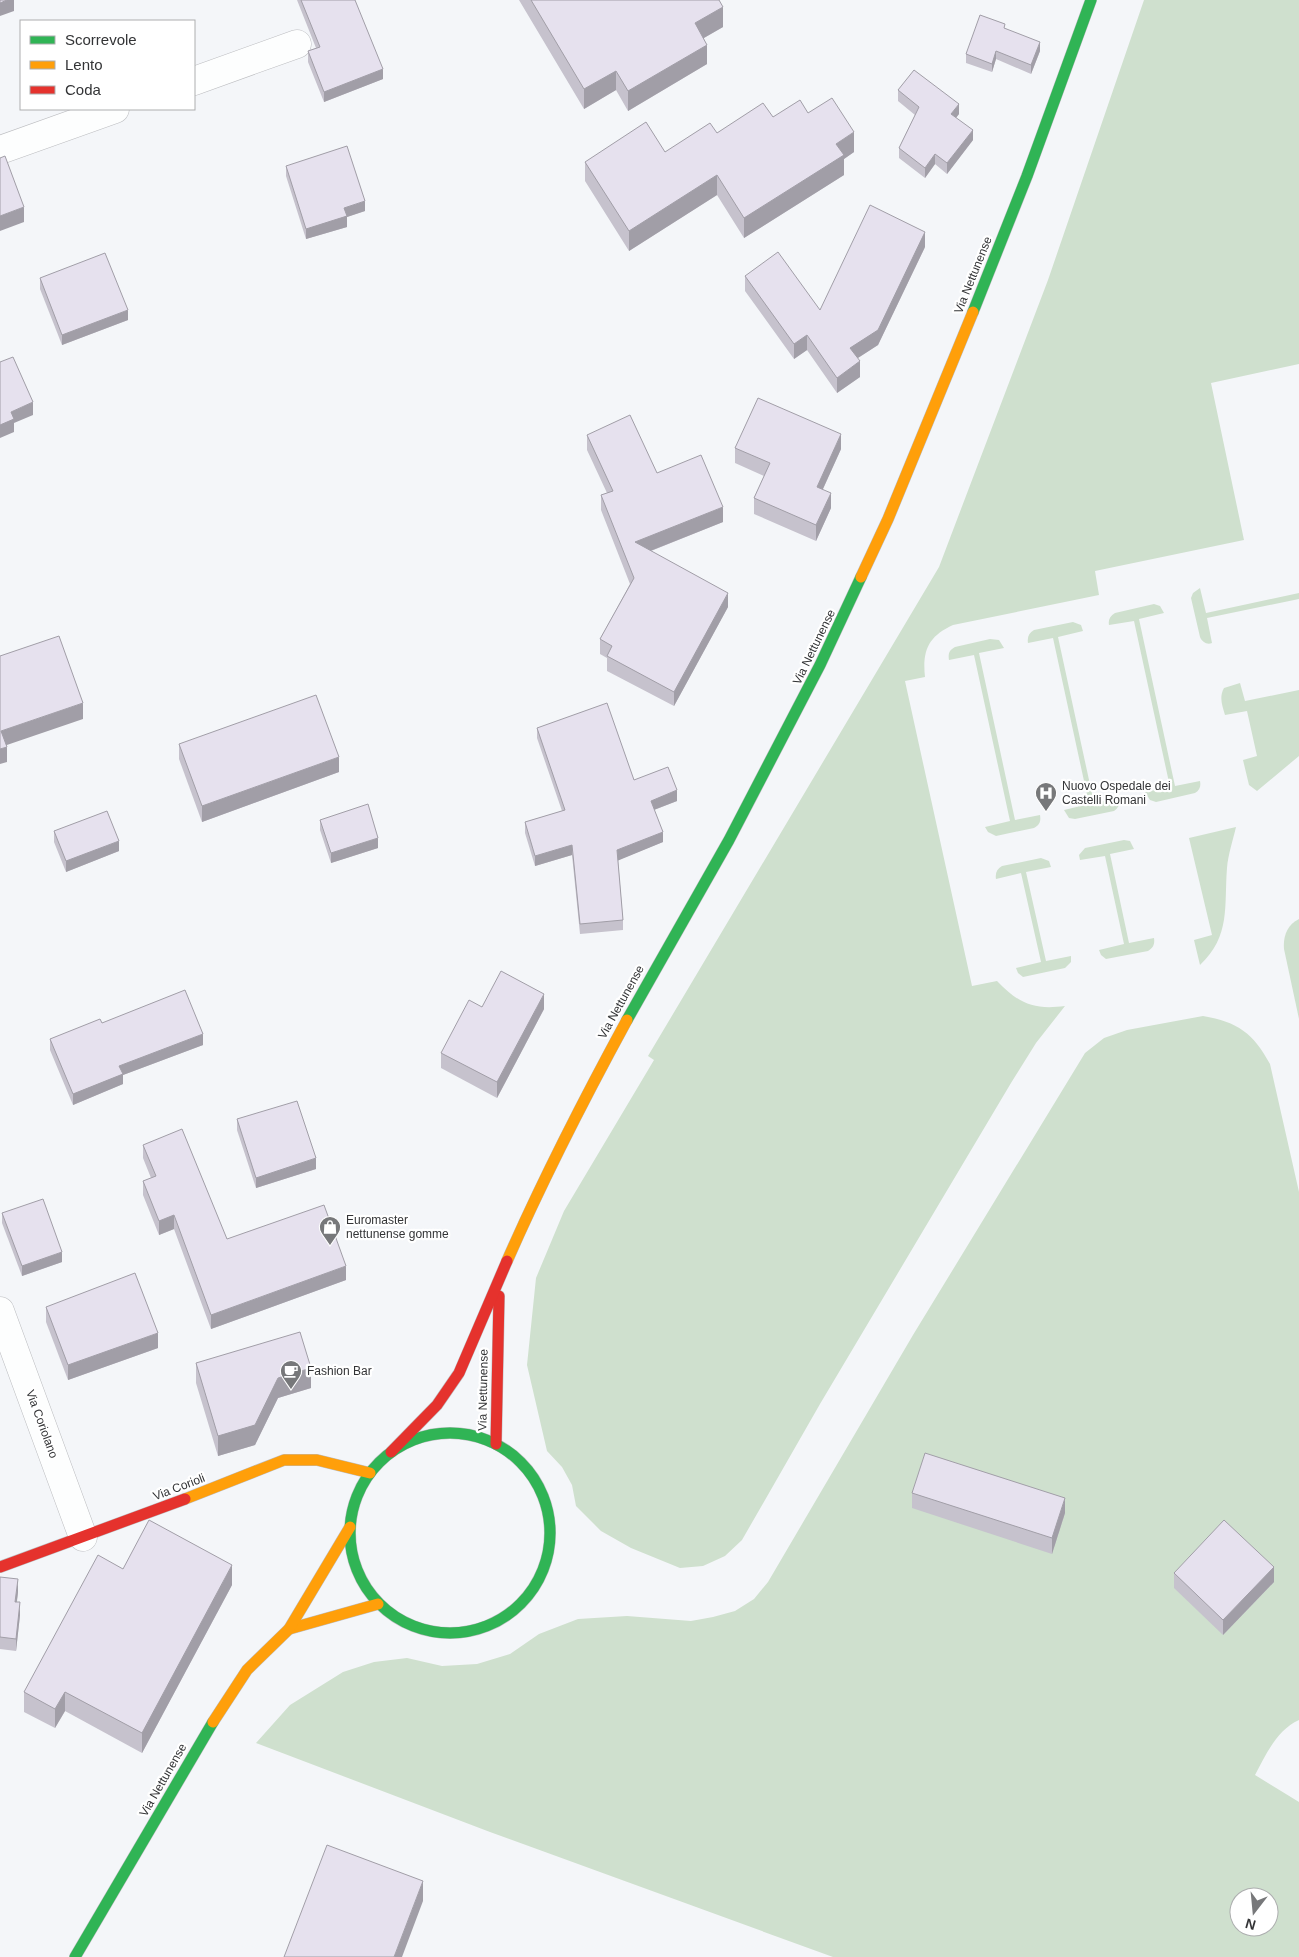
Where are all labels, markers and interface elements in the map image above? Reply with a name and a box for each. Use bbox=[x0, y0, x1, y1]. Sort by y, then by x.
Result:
legend bbox=[20, 20, 195, 110]
text: Scorrevole bbox=[65, 31, 137, 48]
text: Lento bbox=[65, 56, 103, 73]
text: Coda bbox=[65, 81, 102, 98]
street label: Via Nettunense bbox=[951, 234, 995, 316]
street label: Via Nettunense bbox=[790, 607, 838, 687]
place label: Nuovo Ospedale dei Castelli Romani bbox=[1062, 779, 1171, 807]
hospital icon: Nuovo Ospedale dei Castelli Romani bbox=[1034, 781, 1058, 812]
street label: Via Nettunense bbox=[595, 963, 647, 1041]
place label: Euromaster nettunense gomme bbox=[346, 1213, 449, 1241]
shop icon: Euromaster nettunense gomme bbox=[318, 1215, 342, 1246]
street label: Via Nettunense bbox=[475, 1349, 491, 1431]
cafe icon: Fashion Bar bbox=[279, 1359, 303, 1390]
place label: Fashion Bar bbox=[307, 1364, 372, 1378]
street label: Via Coriolano bbox=[23, 1388, 61, 1460]
street label: Via Corioli bbox=[151, 1471, 207, 1503]
street label: Via Nettunense bbox=[136, 1741, 190, 1819]
north arrow bbox=[1229, 1887, 1279, 1937]
text: N bbox=[1243, 1915, 1257, 1934]

